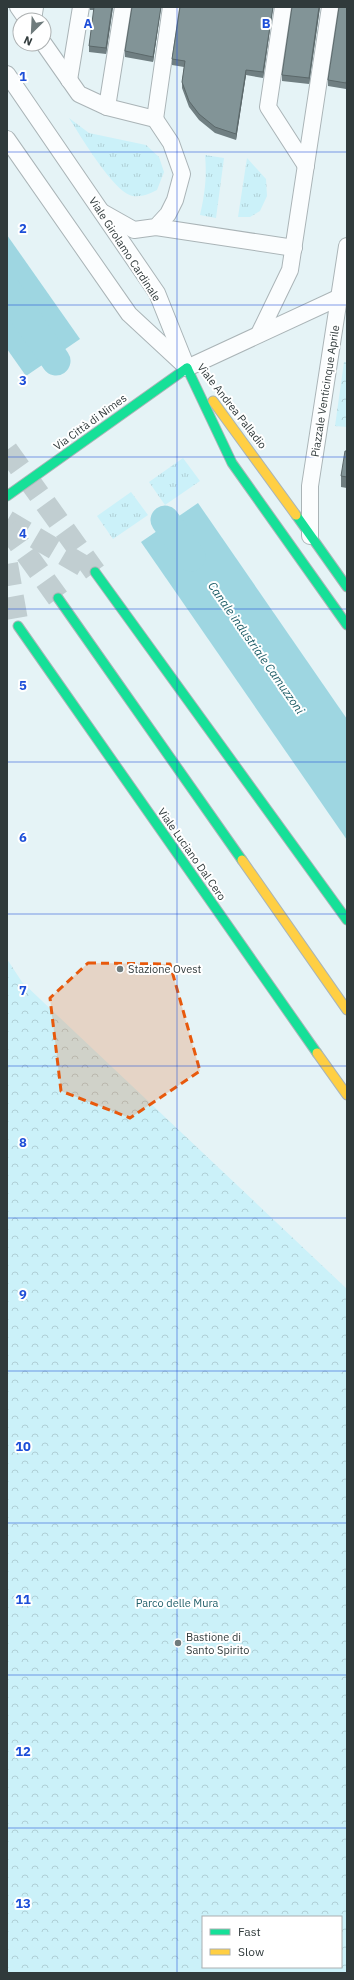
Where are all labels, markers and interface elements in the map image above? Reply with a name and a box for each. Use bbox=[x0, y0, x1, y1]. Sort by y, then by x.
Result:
north arrow bbox=[12, 12, 52, 52]
text: A bbox=[84, 15, 93, 32]
text: B bbox=[262, 15, 271, 32]
text: N bbox=[21, 33, 34, 49]
text: 1 bbox=[19, 68, 27, 85]
street label: Viale Girolamo Cardinale bbox=[86, 194, 164, 304]
text: 2 bbox=[19, 220, 27, 237]
street label: Piazzale Venticinque Aprile bbox=[308, 324, 342, 458]
street label: Viale Andrea Palladio bbox=[194, 360, 270, 452]
text: 3 bbox=[19, 372, 27, 389]
street label: Via Città di Nimes bbox=[51, 391, 129, 453]
text: 4 bbox=[19, 525, 27, 542]
water label: Canale industriale Camuzzoni bbox=[205, 579, 308, 717]
text: 5 bbox=[19, 677, 27, 694]
street label: Viale Luciano Dal Cero bbox=[155, 805, 229, 903]
text: 6 bbox=[19, 829, 27, 846]
place label: Stazione Ovest bbox=[128, 962, 201, 976]
marker: Stazione Ovest bbox=[115, 964, 125, 974]
text: 7 bbox=[19, 982, 27, 999]
text: 8 bbox=[19, 1134, 27, 1151]
text: 9 bbox=[19, 1286, 27, 1303]
text: 10 bbox=[15, 1438, 31, 1455]
text: 11 bbox=[15, 1591, 31, 1608]
park label: Parco delle Mura bbox=[136, 1596, 218, 1610]
place label: Bastione di Santo Spirito bbox=[186, 1630, 249, 1657]
marker: Bastione di Santo Spirito bbox=[173, 1638, 183, 1648]
text: 12 bbox=[15, 1743, 31, 1760]
text: 13 bbox=[15, 1895, 31, 1912]
legend bbox=[202, 1916, 342, 1968]
text: Fast bbox=[238, 1924, 261, 1939]
text: Slow bbox=[238, 1944, 264, 1959]

